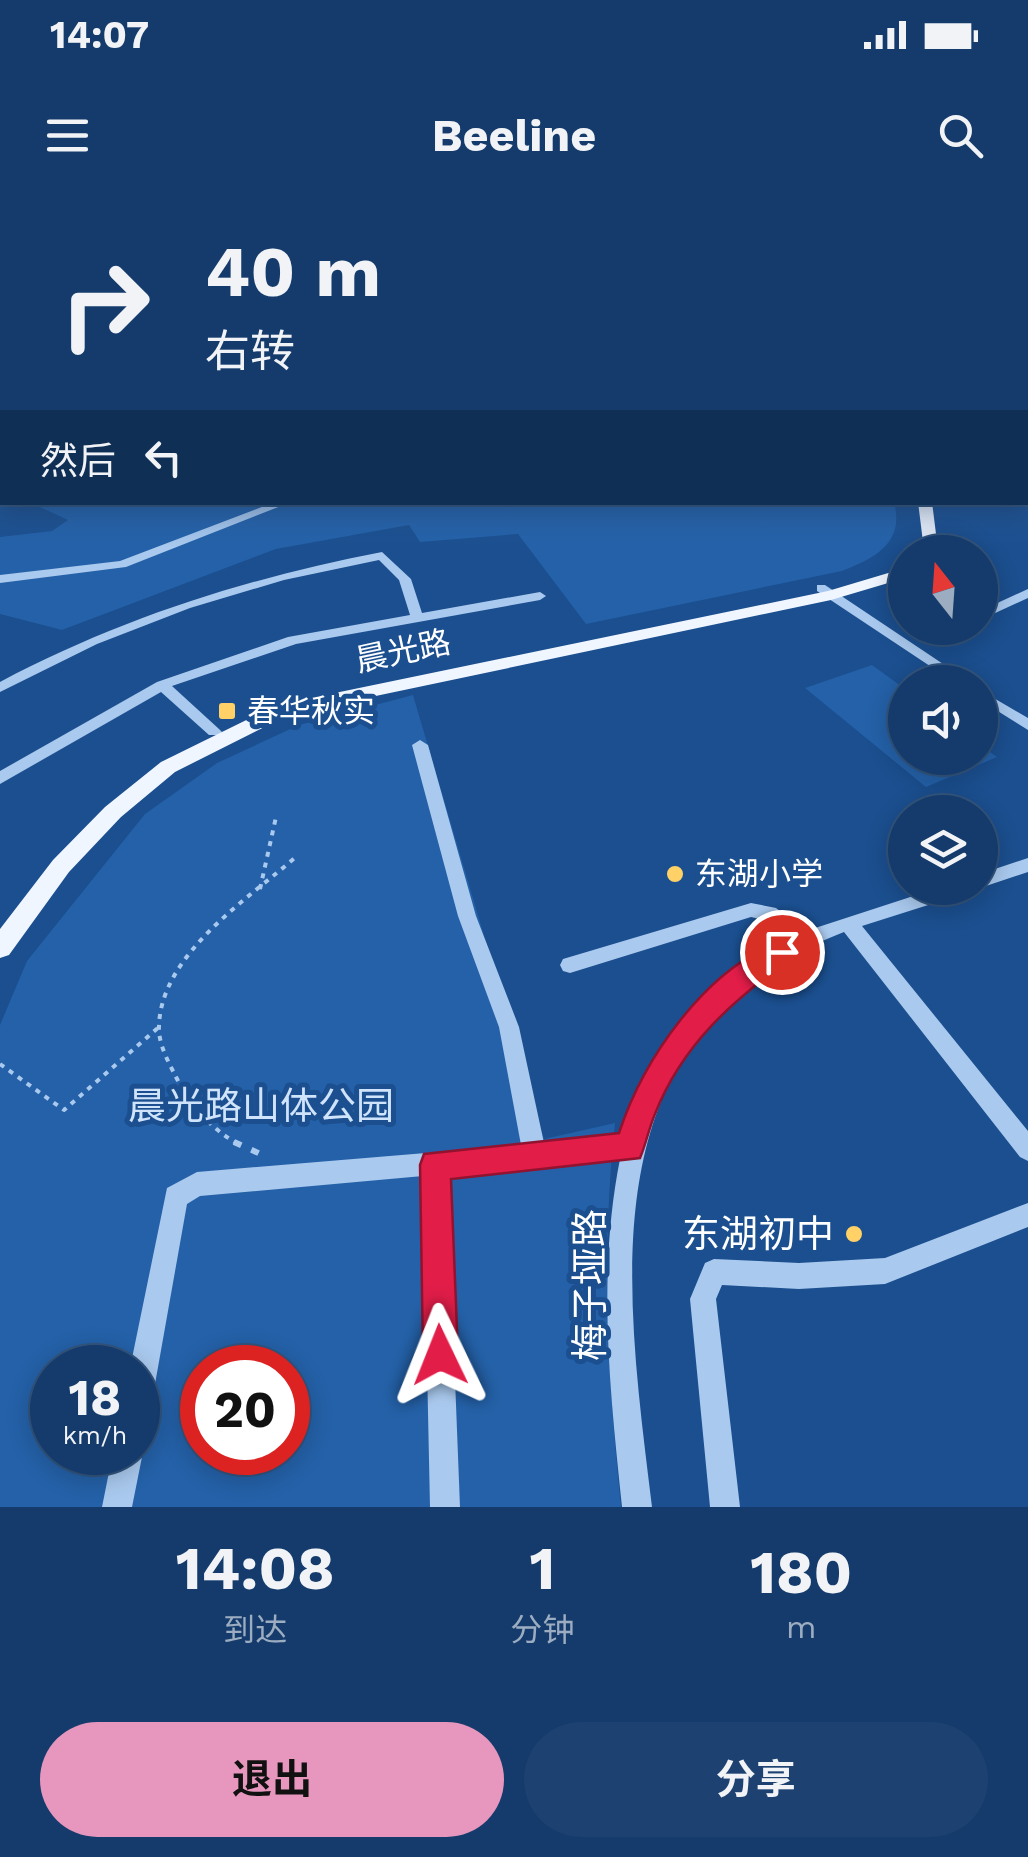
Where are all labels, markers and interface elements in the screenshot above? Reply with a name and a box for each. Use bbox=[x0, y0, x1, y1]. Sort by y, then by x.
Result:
text: 14:07 bbox=[50, 13, 149, 57]
icon: menu bbox=[40, 108, 95, 163]
icon: search bbox=[933, 108, 988, 163]
text: Beeline bbox=[432, 109, 596, 162]
text: 40 m bbox=[205, 231, 381, 313]
icon: right bbox=[40, 240, 170, 370]
text: 右转 bbox=[205, 325, 295, 378]
icon: left bbox=[136, 430, 191, 485]
text: 然后 bbox=[40, 439, 116, 483]
north arrow bbox=[888, 535, 998, 645]
map controls bbox=[888, 535, 998, 905]
street label: 晨光路 bbox=[352, 622, 454, 680]
button: sound bbox=[888, 665, 998, 775]
place label: 春华秋实 bbox=[247, 692, 375, 730]
marker: 春华秋实 bbox=[216, 700, 238, 722]
button: layers bbox=[888, 795, 998, 905]
place label: 东湖小学 bbox=[695, 855, 823, 893]
marker: 东湖小学 bbox=[664, 863, 686, 885]
pin bbox=[740, 910, 825, 995]
icon: arrive bbox=[755, 925, 810, 980]
park label: 晨光路山体公园 bbox=[128, 1084, 394, 1128]
street label: 梅子垭路 bbox=[568, 1209, 612, 1361]
place label: 东湖初中 bbox=[682, 1212, 834, 1256]
marker: 东湖初中 bbox=[843, 1223, 865, 1245]
position arrow bbox=[388, 1303, 492, 1407]
speed limit sign: 20 bbox=[180, 1345, 310, 1475]
text: 18 bbox=[69, 1368, 121, 1427]
text: km/h bbox=[63, 1421, 127, 1450]
text: 14:08 bbox=[176, 1533, 335, 1604]
text: 1 bbox=[529, 1533, 555, 1604]
text: 180 bbox=[750, 1537, 852, 1608]
text: m bbox=[786, 1608, 816, 1646]
text: 到达 bbox=[223, 1611, 287, 1649]
text: 分钟 bbox=[510, 1611, 574, 1649]
button: 退出 bbox=[40, 1722, 504, 1837]
button: 分享 bbox=[524, 1722, 988, 1837]

